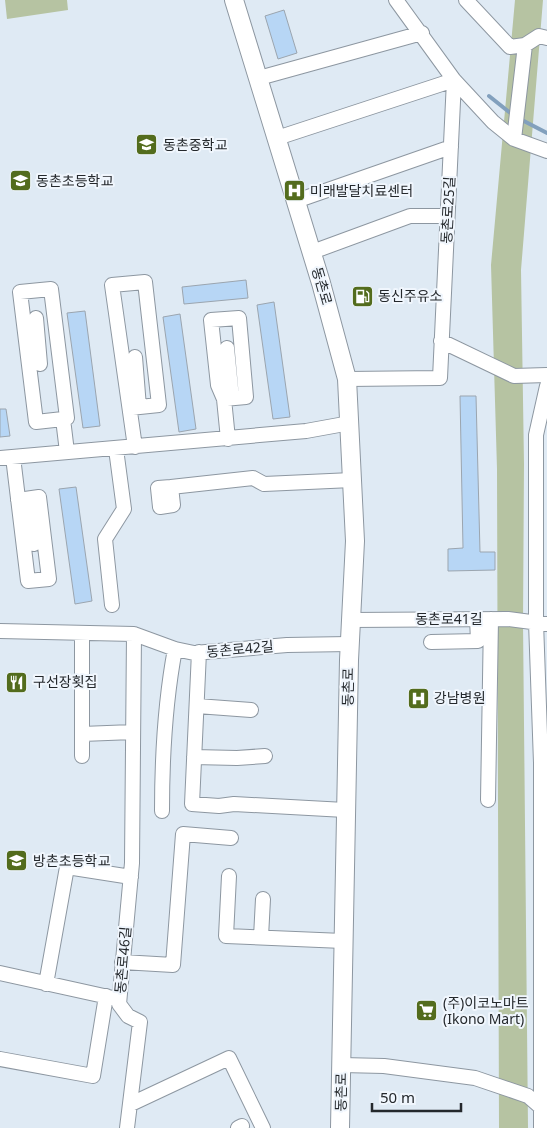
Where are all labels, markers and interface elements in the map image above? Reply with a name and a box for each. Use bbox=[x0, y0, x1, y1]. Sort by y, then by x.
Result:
school or university icon: 동촌중학교 bbox=[135, 133, 159, 157]
place label: 동촌중학교 bbox=[163, 135, 228, 154]
school or university icon: 동촌초등학교 bbox=[8, 169, 32, 193]
place label: 동촌초등학교 bbox=[36, 171, 113, 190]
street label: 동촌로25길 bbox=[436, 176, 459, 244]
hospital icon: 미래발달치료센터 bbox=[282, 179, 306, 203]
place label: 미래발달치료센터 bbox=[310, 181, 413, 200]
street label: 동촌로 bbox=[308, 265, 337, 307]
fuel station icon: 동신주유소 bbox=[350, 284, 374, 308]
place label: 동신주유소 bbox=[378, 286, 443, 305]
street label: 동촌로41길 bbox=[415, 609, 483, 628]
street label: 동촌로42길 bbox=[205, 636, 274, 661]
street label: 동촌로 bbox=[338, 667, 357, 706]
restaurant icon: 구선장횟집 bbox=[5, 670, 29, 694]
place label: 구선장횟집 bbox=[33, 672, 97, 691]
hospital icon: 강남병원 bbox=[406, 686, 430, 710]
place label: 강남병원 bbox=[434, 688, 486, 707]
school or university icon: 방촌초등학교 bbox=[5, 849, 29, 873]
place label: 방촌초등학교 bbox=[33, 851, 110, 870]
street label: 동촌로46길 bbox=[110, 925, 135, 994]
place label: (주)이코노마트 (Ikono Mart) bbox=[443, 993, 529, 1028]
supermarket icon: (주)이코노마트 (Ikono Mart) bbox=[415, 999, 439, 1023]
street label: 동촌로 bbox=[331, 1072, 350, 1111]
scale bar bbox=[372, 1080, 461, 1112]
text: 50 m bbox=[380, 1087, 415, 1107]

